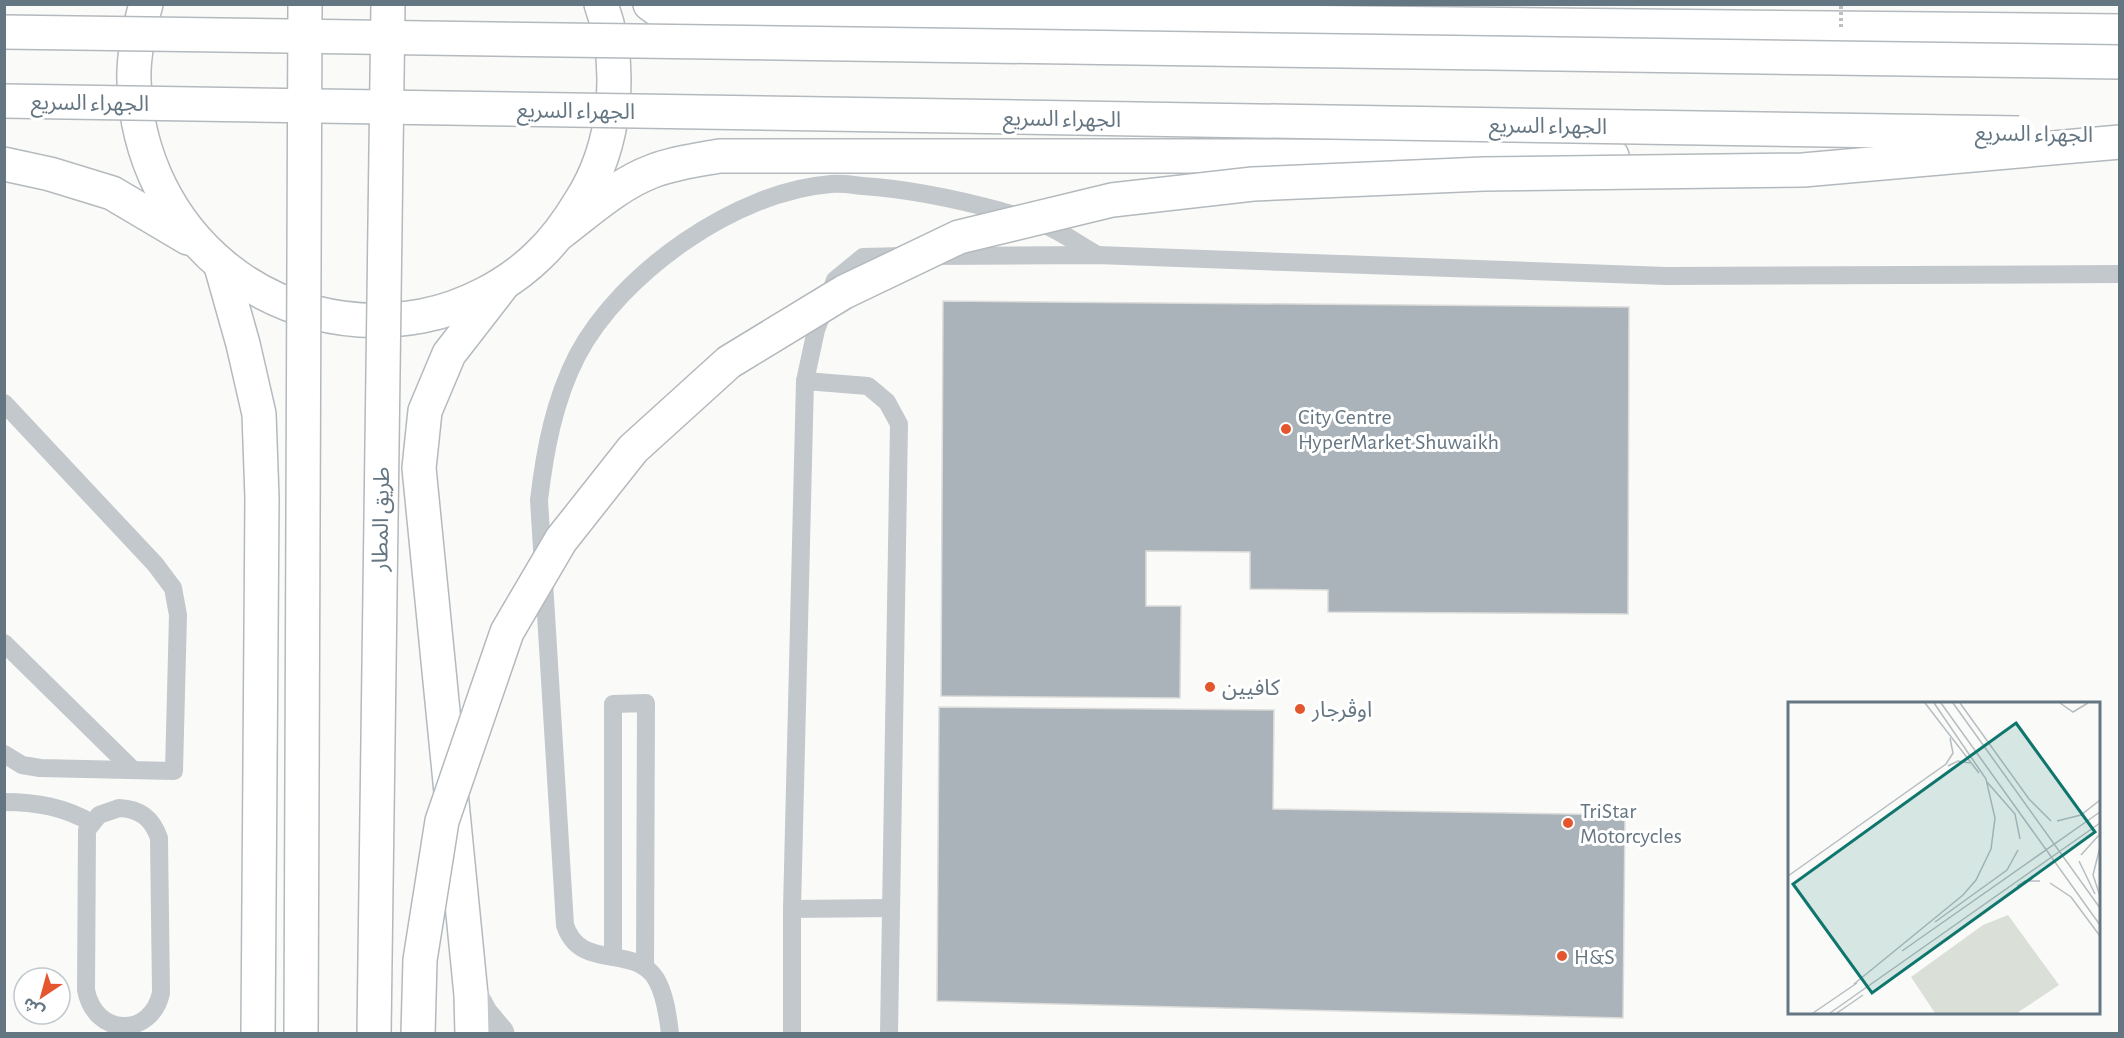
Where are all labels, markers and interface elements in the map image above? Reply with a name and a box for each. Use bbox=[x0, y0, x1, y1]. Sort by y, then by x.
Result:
street label: الجهراء السريع bbox=[31, 91, 149, 120]
street label: الجهراء السريع bbox=[517, 99, 635, 128]
street label: الجهراء السريع bbox=[1003, 107, 1121, 136]
street label: الجهراء السريع bbox=[1489, 114, 1607, 143]
street label: الجهراء السريع bbox=[1975, 122, 2093, 151]
place label: City Centre HyperMarket Shuwaikh bbox=[1298, 406, 1499, 453]
marker: City Centre HyperMarket Shuwaikh bbox=[1279, 422, 1293, 436]
street label: طريق المطار bbox=[369, 466, 395, 573]
place label: كافيين bbox=[1222, 677, 1281, 700]
marker: كافيين bbox=[1203, 680, 1217, 694]
place label: اوڤرجار bbox=[1311, 699, 1372, 723]
marker: اوڤرجار bbox=[1293, 702, 1307, 716]
inset map bbox=[1788, 702, 2100, 1014]
place label: TriStar Motorcycles bbox=[1580, 800, 1682, 847]
marker: TriStar Motorcycles bbox=[1561, 816, 1575, 830]
place label: H&S bbox=[1574, 946, 1615, 968]
marker: H&S bbox=[1555, 949, 1569, 963]
north arrow bbox=[12, 966, 72, 1026]
text: ش bbox=[20, 994, 48, 1020]

